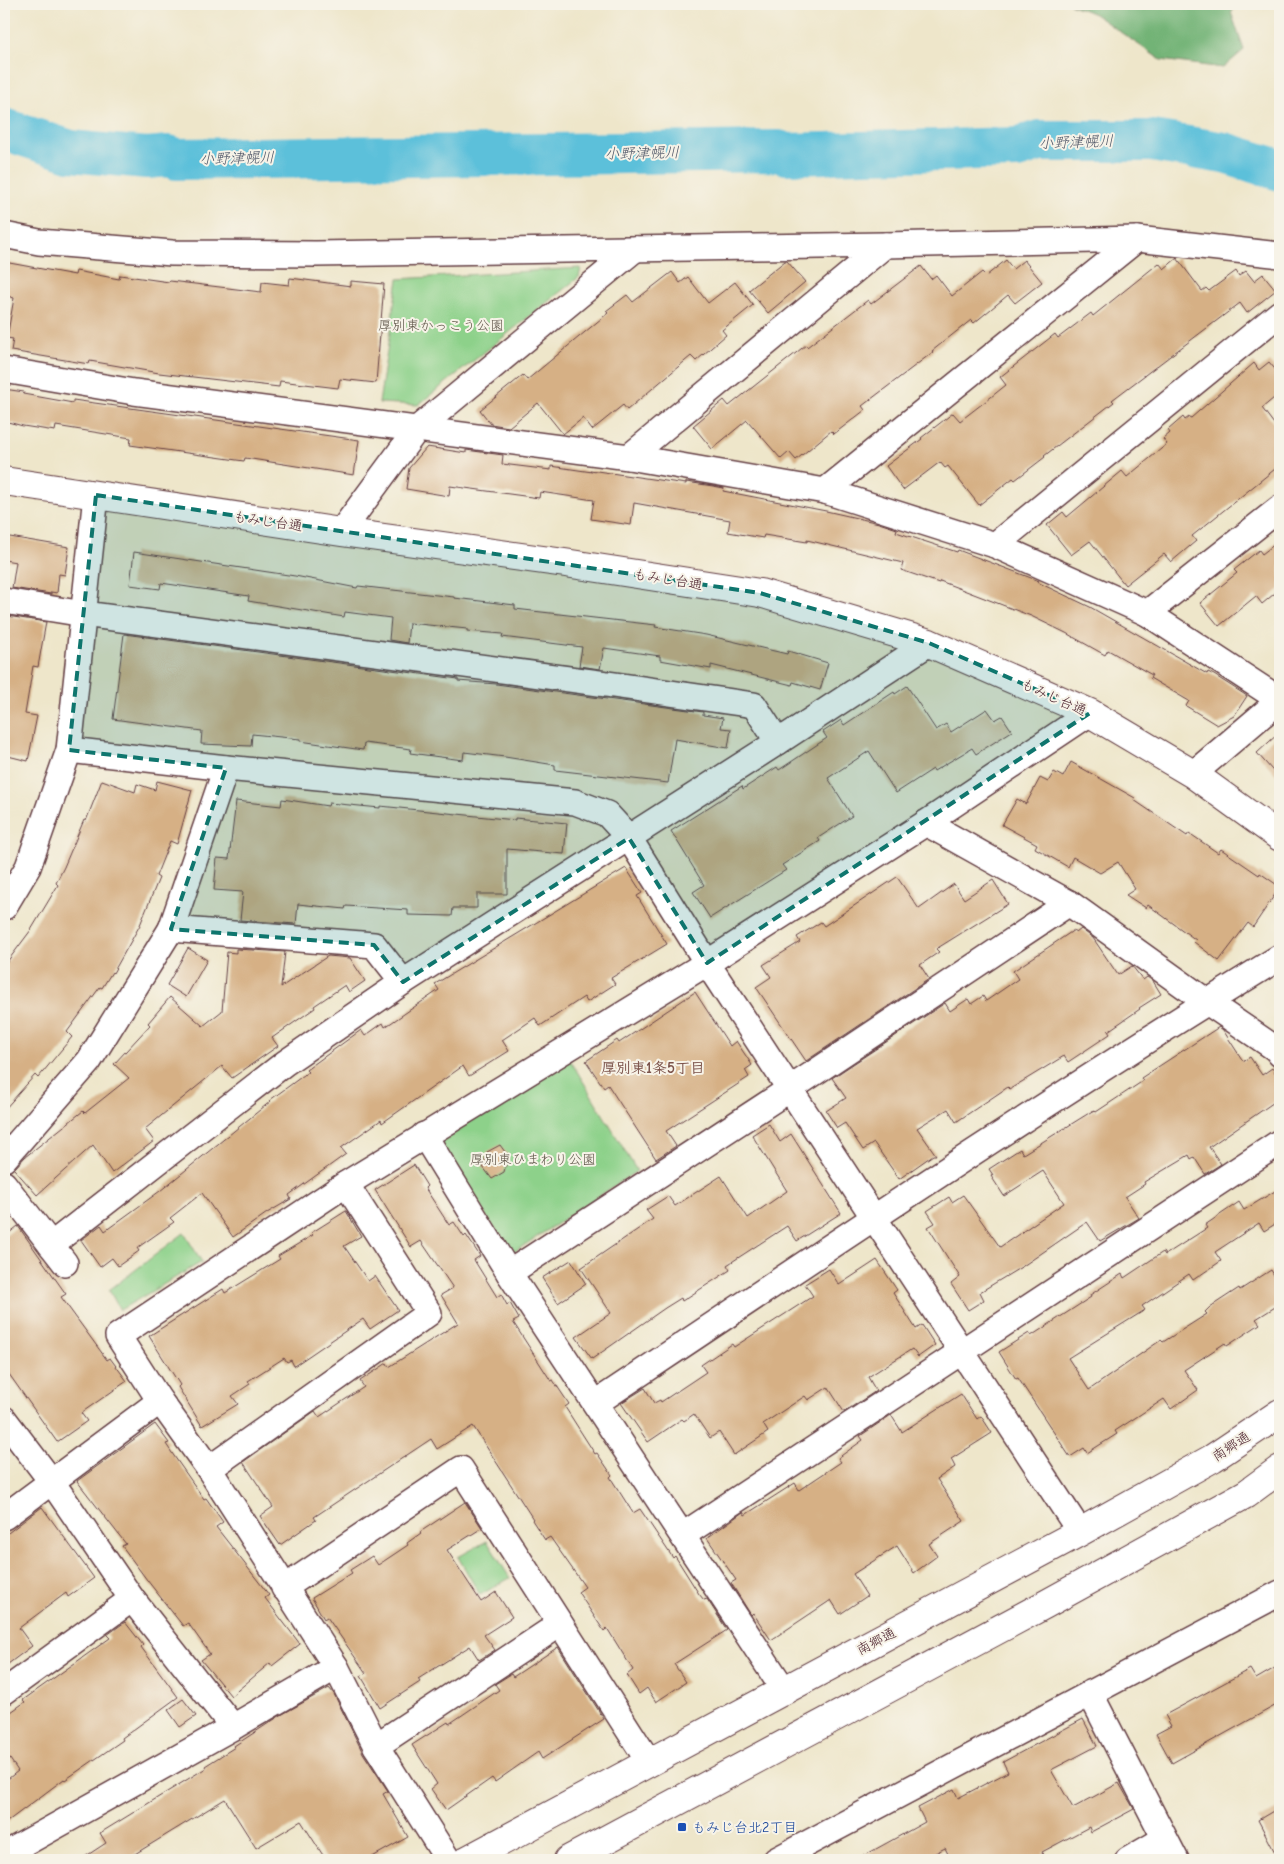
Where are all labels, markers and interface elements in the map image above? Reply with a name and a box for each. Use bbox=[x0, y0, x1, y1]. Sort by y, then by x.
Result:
water label: 小野津幌川 bbox=[1038, 132, 1114, 152]
water label: 小野津幌川 bbox=[604, 143, 680, 163]
water label: 小野津幌川 bbox=[199, 148, 275, 168]
park label: 厚別東かっこう公園 bbox=[378, 317, 504, 334]
street label: もみじ台通 bbox=[232, 508, 304, 535]
street label: もみじ台通 bbox=[632, 566, 704, 593]
street label: もみじ台通 bbox=[1018, 675, 1089, 719]
district label: 厚別東1条5丁目 bbox=[601, 1059, 705, 1077]
park label: 厚別東ひまわり公園 bbox=[470, 1151, 596, 1168]
street label: 南郷通 bbox=[1209, 1428, 1254, 1465]
street label: 南郷通 bbox=[854, 1624, 899, 1659]
place label: もみじ台北2丁目 bbox=[692, 1819, 797, 1836]
marker: もみじ台北2丁目 bbox=[676, 1821, 688, 1833]

